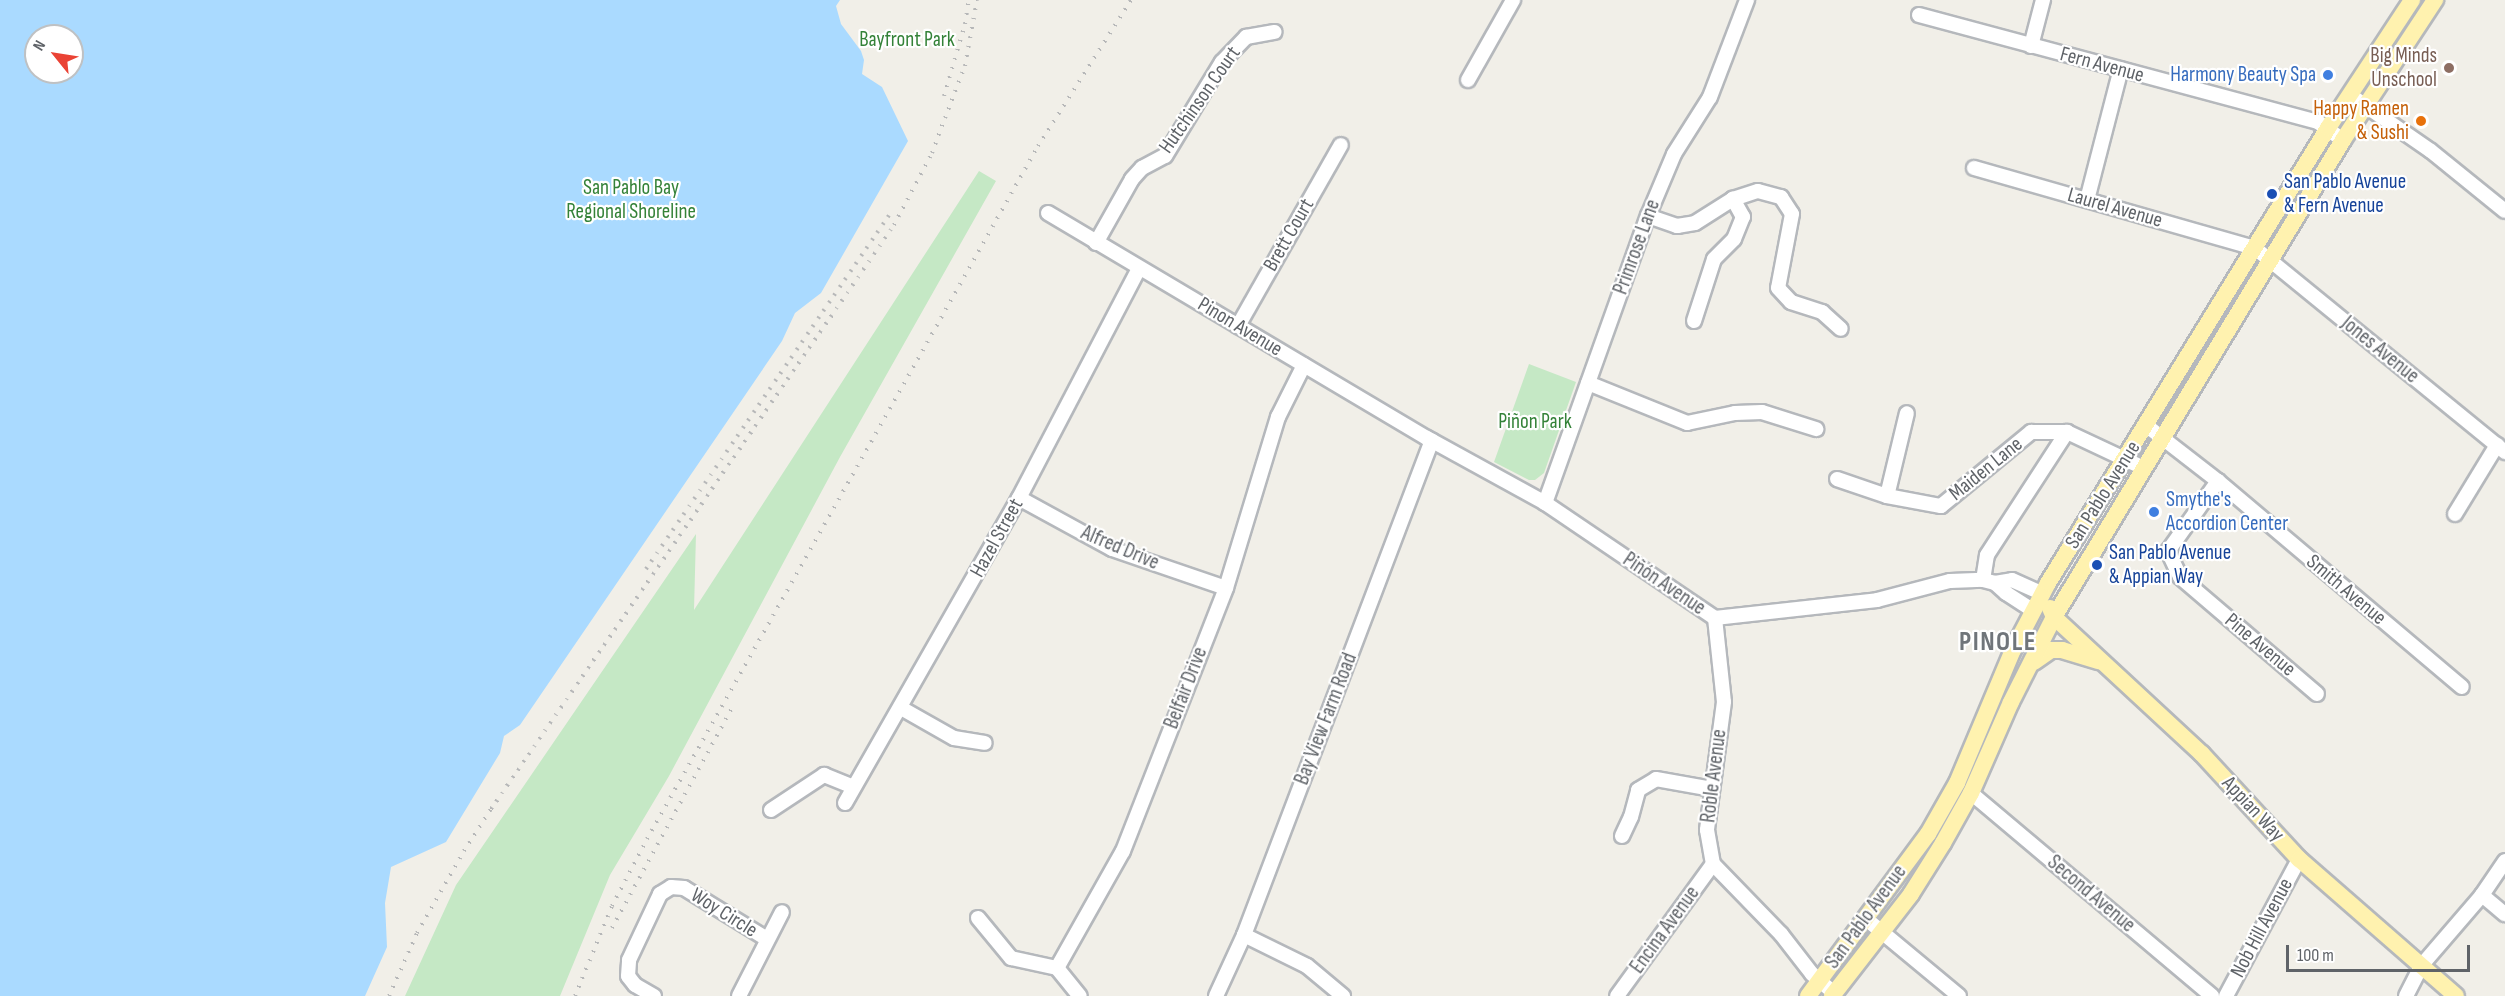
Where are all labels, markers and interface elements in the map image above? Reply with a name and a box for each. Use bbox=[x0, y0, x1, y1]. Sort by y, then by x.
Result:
north arrow bbox=[24, 24, 84, 84]
park label: Bayfront Park bbox=[859, 27, 955, 53]
text: N bbox=[29, 37, 50, 54]
street label: Hutchinson Court bbox=[1154, 42, 1246, 158]
street label: Fern Avenue bbox=[2057, 42, 2147, 88]
place label: Big Minds Unschool bbox=[2370, 43, 2437, 93]
marker: Big Minds Unschool bbox=[2442, 61, 2456, 75]
place label: Harmony Beauty Spa bbox=[2170, 62, 2316, 88]
marker: Harmony Beauty Spa bbox=[2321, 68, 2335, 82]
place label: Happy Ramen & Sushi bbox=[2313, 96, 2409, 146]
marker: Happy Ramen & Sushi bbox=[2414, 114, 2428, 128]
place label: San Pablo Avenue & Fern Avenue bbox=[2284, 169, 2406, 219]
park label: San Pablo Bay Regional Shoreline bbox=[566, 175, 696, 225]
street label: Laurel Avenue bbox=[2065, 182, 2165, 234]
marker: San Pablo Avenue & Fern Avenue bbox=[2265, 187, 2279, 201]
street label: Brett Court bbox=[1258, 194, 1320, 276]
street label: Primrose Lane bbox=[1608, 196, 1666, 298]
street label: Pinon Avenue bbox=[1193, 292, 1287, 362]
street label: Jones Avenue bbox=[2336, 311, 2424, 389]
park label: Piñon Park bbox=[1498, 409, 1572, 435]
street label: Maiden Lane bbox=[1944, 432, 2028, 506]
street label: San Pablo Avenue bbox=[2060, 437, 2146, 553]
place label: Smythe's Accordion Center bbox=[2166, 487, 2288, 537]
street label: Hazel Street bbox=[965, 494, 1029, 582]
marker: Smythe's Accordion Center bbox=[2147, 505, 2161, 519]
street label: Alfred Drive bbox=[1077, 520, 1163, 576]
place label: San Pablo Avenue & Appian Way bbox=[2109, 540, 2231, 590]
street label: Piñón Avenue bbox=[1618, 547, 1710, 621]
street label: Smith Avenue bbox=[2301, 549, 2391, 631]
marker: San Pablo Avenue & Appian Way bbox=[2090, 558, 2104, 572]
street label: Pine Avenue bbox=[2219, 608, 2301, 682]
district label: PINOLE bbox=[1959, 627, 2037, 659]
street label: Belfair Drive bbox=[1159, 644, 1213, 732]
street label: Bay View Farm Road bbox=[1289, 650, 1363, 788]
street label: Roble Avenue bbox=[1696, 728, 1732, 824]
street label: Appian Way bbox=[2216, 771, 2290, 847]
street label: Second Avenue bbox=[2042, 850, 2140, 938]
street label: San Pablo Avenue bbox=[1820, 860, 1912, 974]
street label: Nob Hill Avenue bbox=[2225, 874, 2299, 982]
street label: Encina Avenue bbox=[1625, 881, 1705, 979]
street label: Woy Circle bbox=[686, 883, 762, 943]
scale bar bbox=[2289, 933, 2474, 971]
text: 100 m bbox=[2297, 945, 2334, 966]

